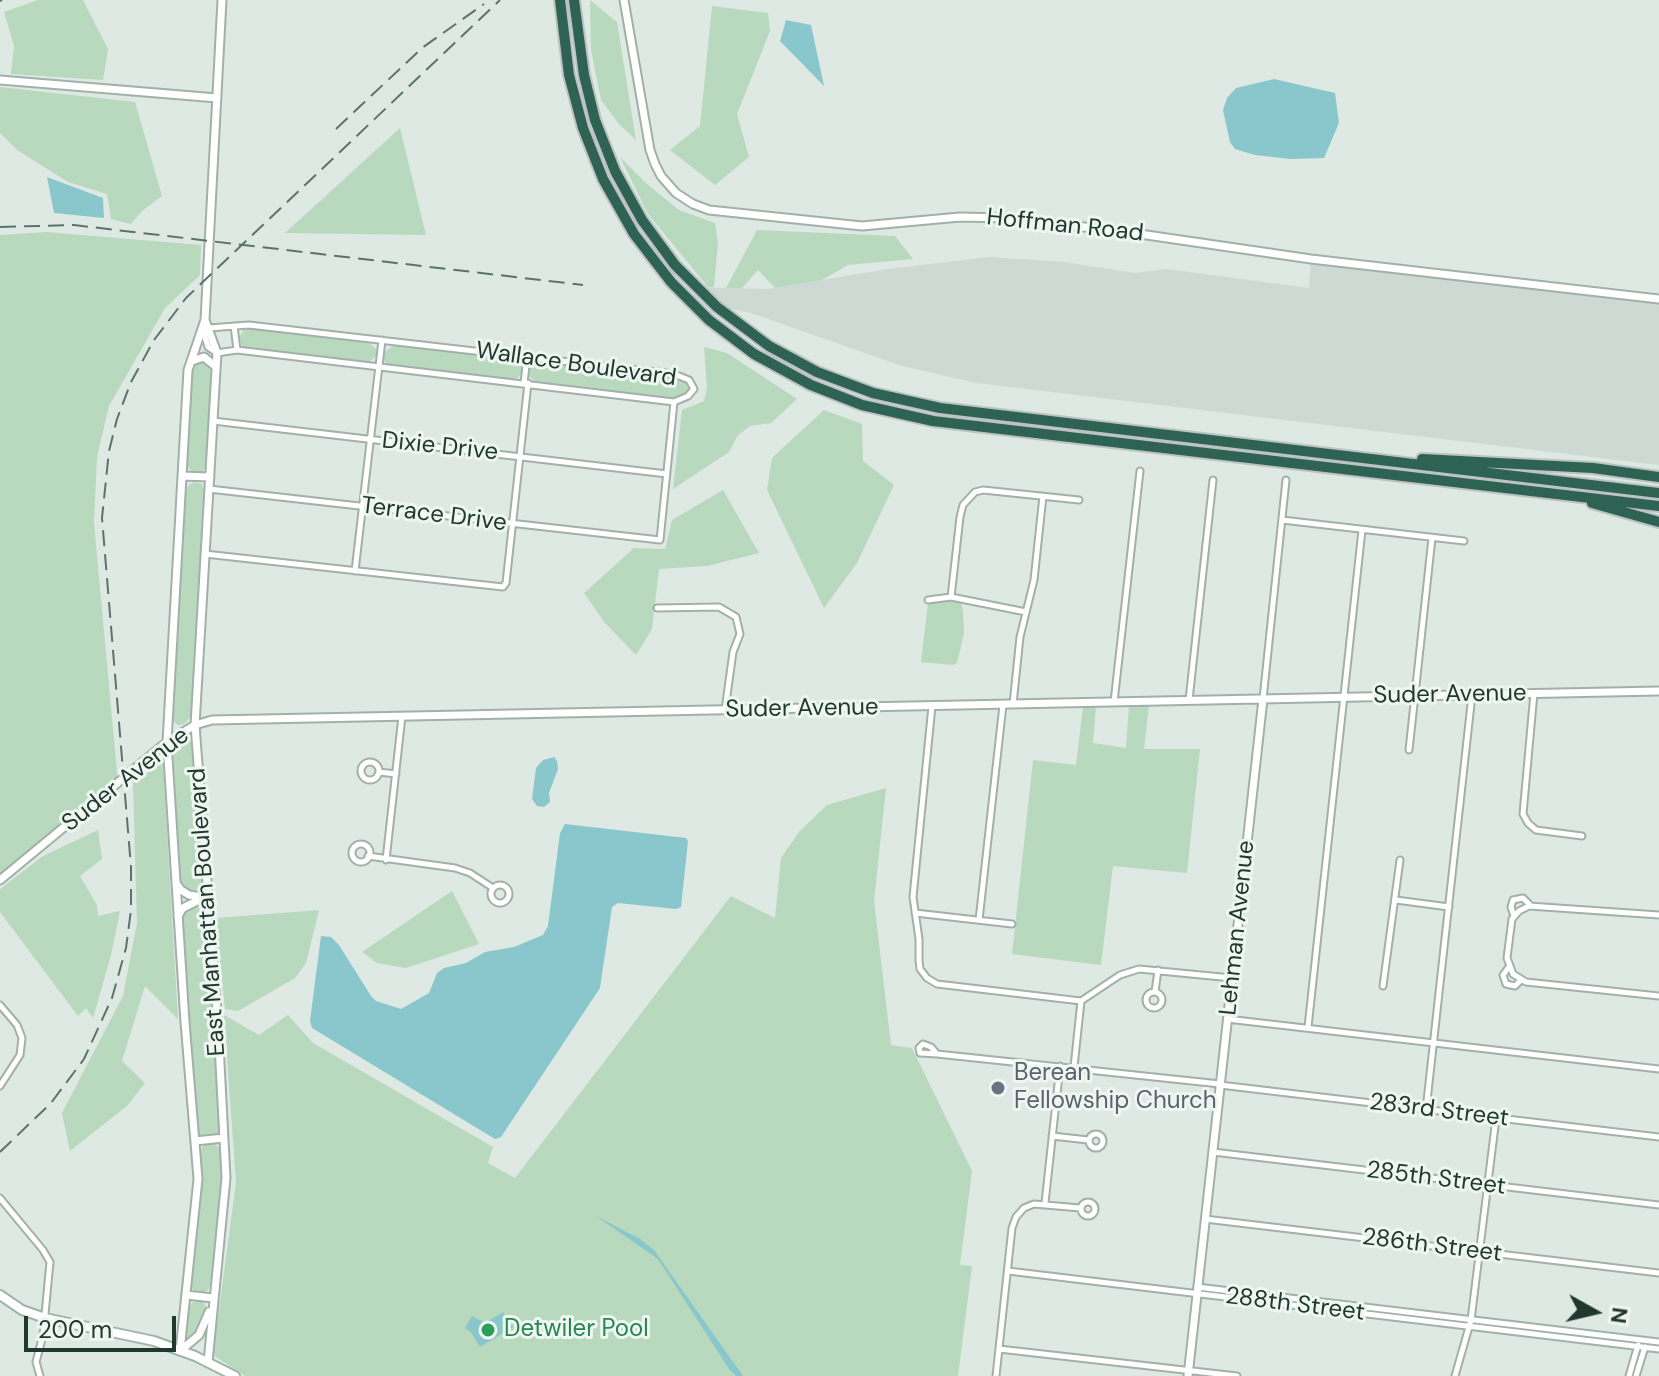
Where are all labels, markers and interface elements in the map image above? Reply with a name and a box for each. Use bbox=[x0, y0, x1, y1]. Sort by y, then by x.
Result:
street label: Hoffman Road bbox=[985, 203, 1145, 249]
street label: Wallace Boulevard bbox=[474, 337, 678, 393]
street label: Dixie Drive bbox=[380, 427, 500, 467]
street label: Terrace Drive bbox=[360, 492, 508, 538]
street label: Suder Avenue bbox=[1373, 679, 1527, 711]
street label: Suder Avenue bbox=[725, 693, 879, 725]
street label: Suder Avenue bbox=[57, 722, 195, 838]
street label: East Manhattan Boulevard bbox=[184, 767, 232, 1057]
street label: Lehman Avenue bbox=[1214, 839, 1262, 1017]
place label: Berean Fellowship Church bbox=[1014, 1060, 1216, 1116]
marker: Berean Fellowship Church bbox=[989, 1079, 1007, 1097]
street label: 283rd Street bbox=[1368, 1088, 1510, 1134]
street label: 285th Street bbox=[1365, 1156, 1507, 1202]
street label: 286th Street bbox=[1360, 1223, 1504, 1269]
north arrow bbox=[1555, 1272, 1635, 1352]
street label: 288th Street bbox=[1224, 1282, 1366, 1328]
scale bar bbox=[28, 1300, 180, 1350]
text: N bbox=[1604, 1305, 1635, 1325]
text: 200 m bbox=[38, 1314, 112, 1345]
place label: Detwiler Pool bbox=[504, 1316, 649, 1344]
marker: Detwiler Pool bbox=[479, 1321, 497, 1339]

